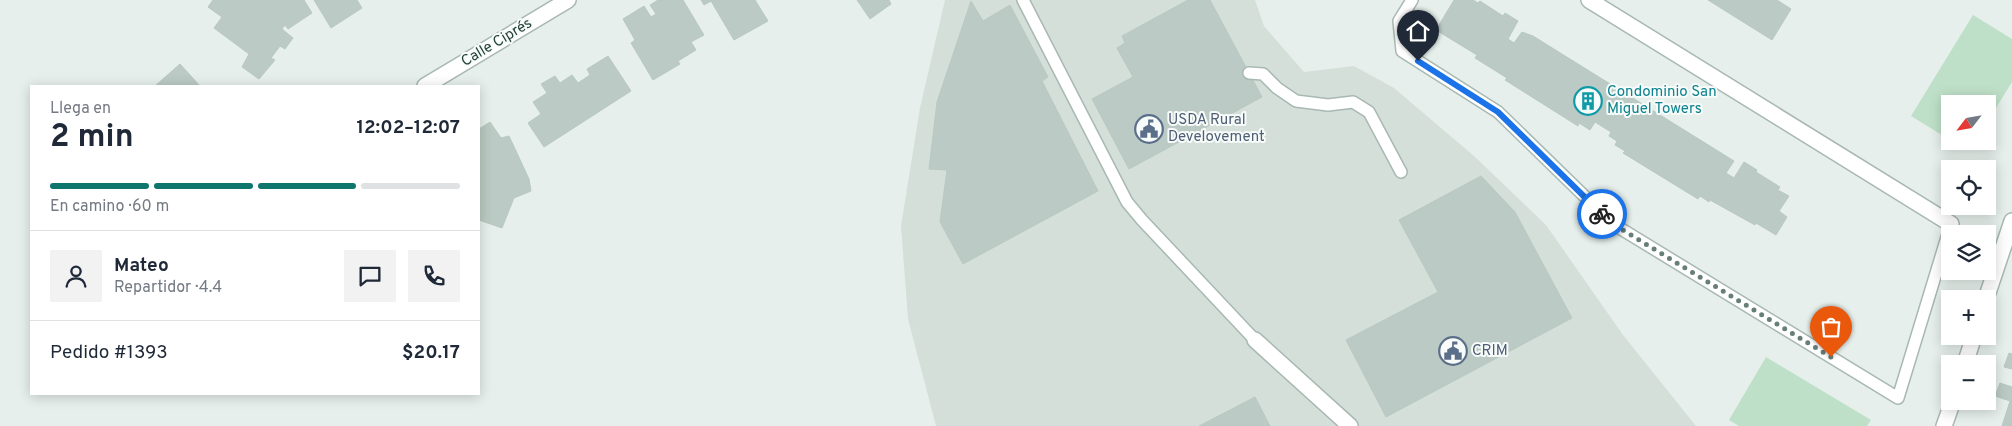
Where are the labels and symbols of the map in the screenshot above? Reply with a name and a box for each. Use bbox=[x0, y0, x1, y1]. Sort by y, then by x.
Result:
pin bbox=[1397, 10, 1439, 61]
street label: Calle Ciprés bbox=[458, 14, 536, 72]
place label: Condominio San Miguel Towers bbox=[1607, 83, 1717, 119]
building icon: Condominio San Miguel Towers bbox=[1573, 86, 1603, 116]
north arrow bbox=[1941, 95, 1996, 150]
place label: USDA Rural Develovement bbox=[1168, 111, 1265, 147]
public building icon: USDA Rural Develovement bbox=[1134, 114, 1164, 144]
courier bbox=[1577, 189, 1627, 239]
pin bbox=[1810, 306, 1852, 357]
public building icon: CRIM bbox=[1438, 336, 1468, 366]
place label: CRIM bbox=[1472, 342, 1508, 361]

